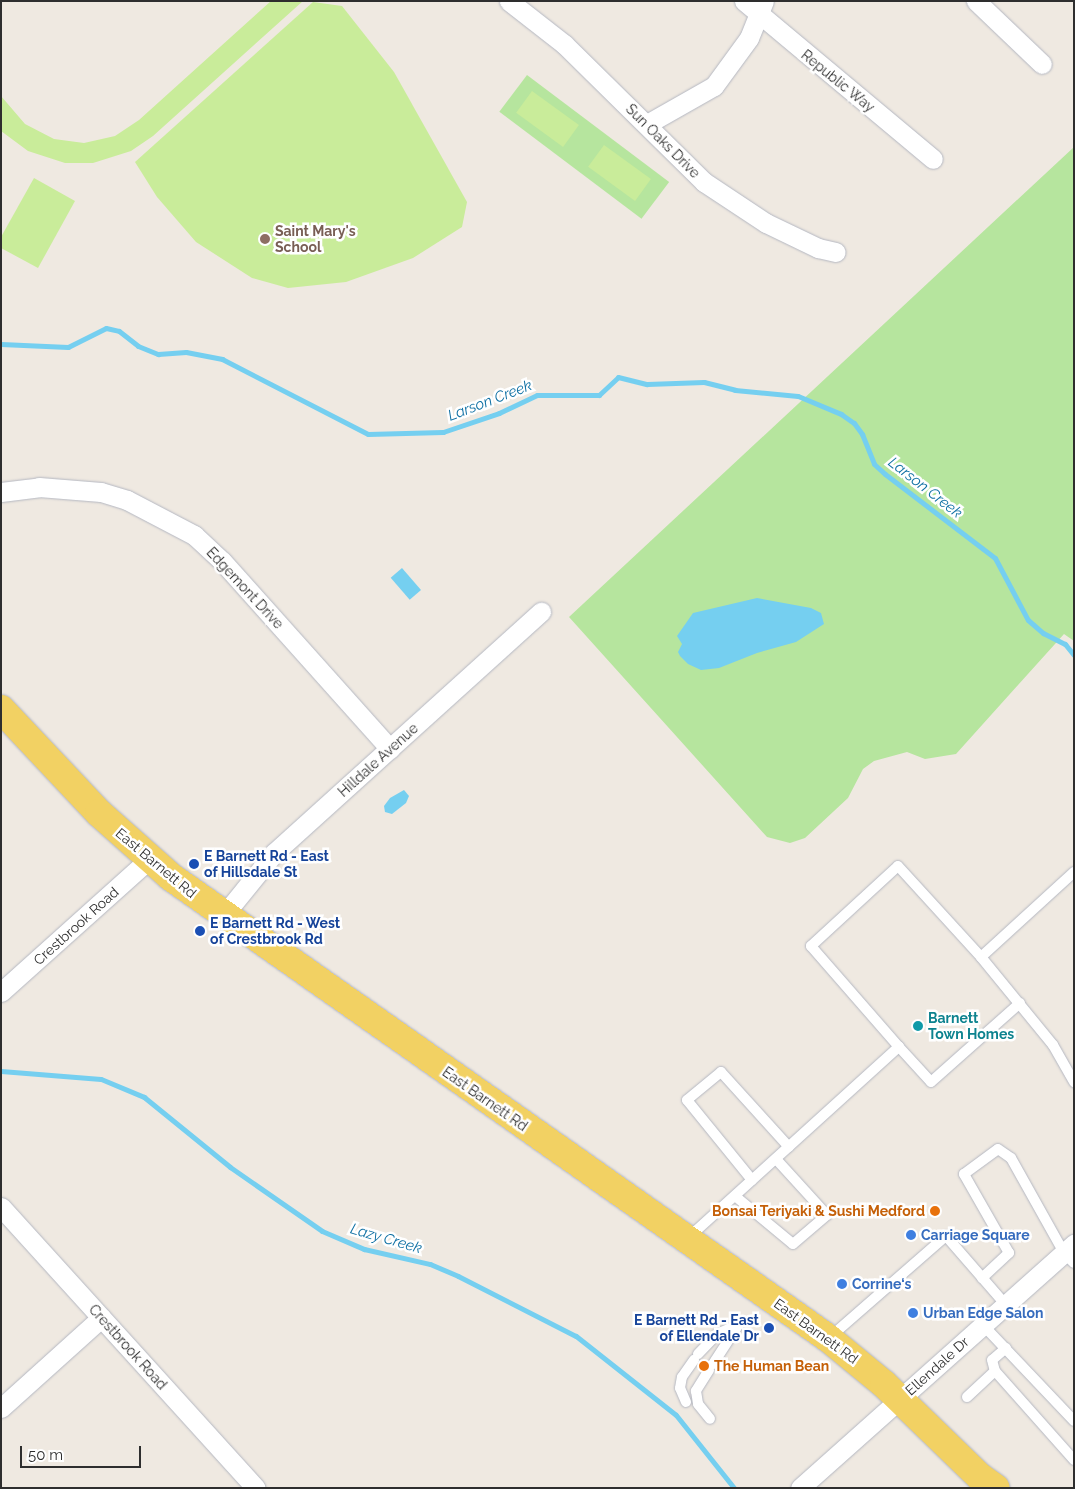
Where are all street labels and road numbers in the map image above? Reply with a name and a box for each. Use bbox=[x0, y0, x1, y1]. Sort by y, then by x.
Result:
street label: Republic Way bbox=[798, 46, 878, 116]
street label: Sun Oaks Drive bbox=[622, 100, 704, 182]
street label: Edgemont Drive bbox=[203, 544, 287, 632]
street label: Hilldale Avenue bbox=[334, 720, 422, 800]
street label: East Barnett Rd bbox=[112, 824, 200, 902]
street label: Crestbrook Road bbox=[30, 883, 122, 969]
street label: East Barnett Rd bbox=[439, 1063, 531, 1135]
street label: East Barnett Rd bbox=[771, 1295, 861, 1367]
street label: Crestbrook Road bbox=[85, 1301, 171, 1393]
street label: Ellendale Dr bbox=[902, 1333, 972, 1399]

